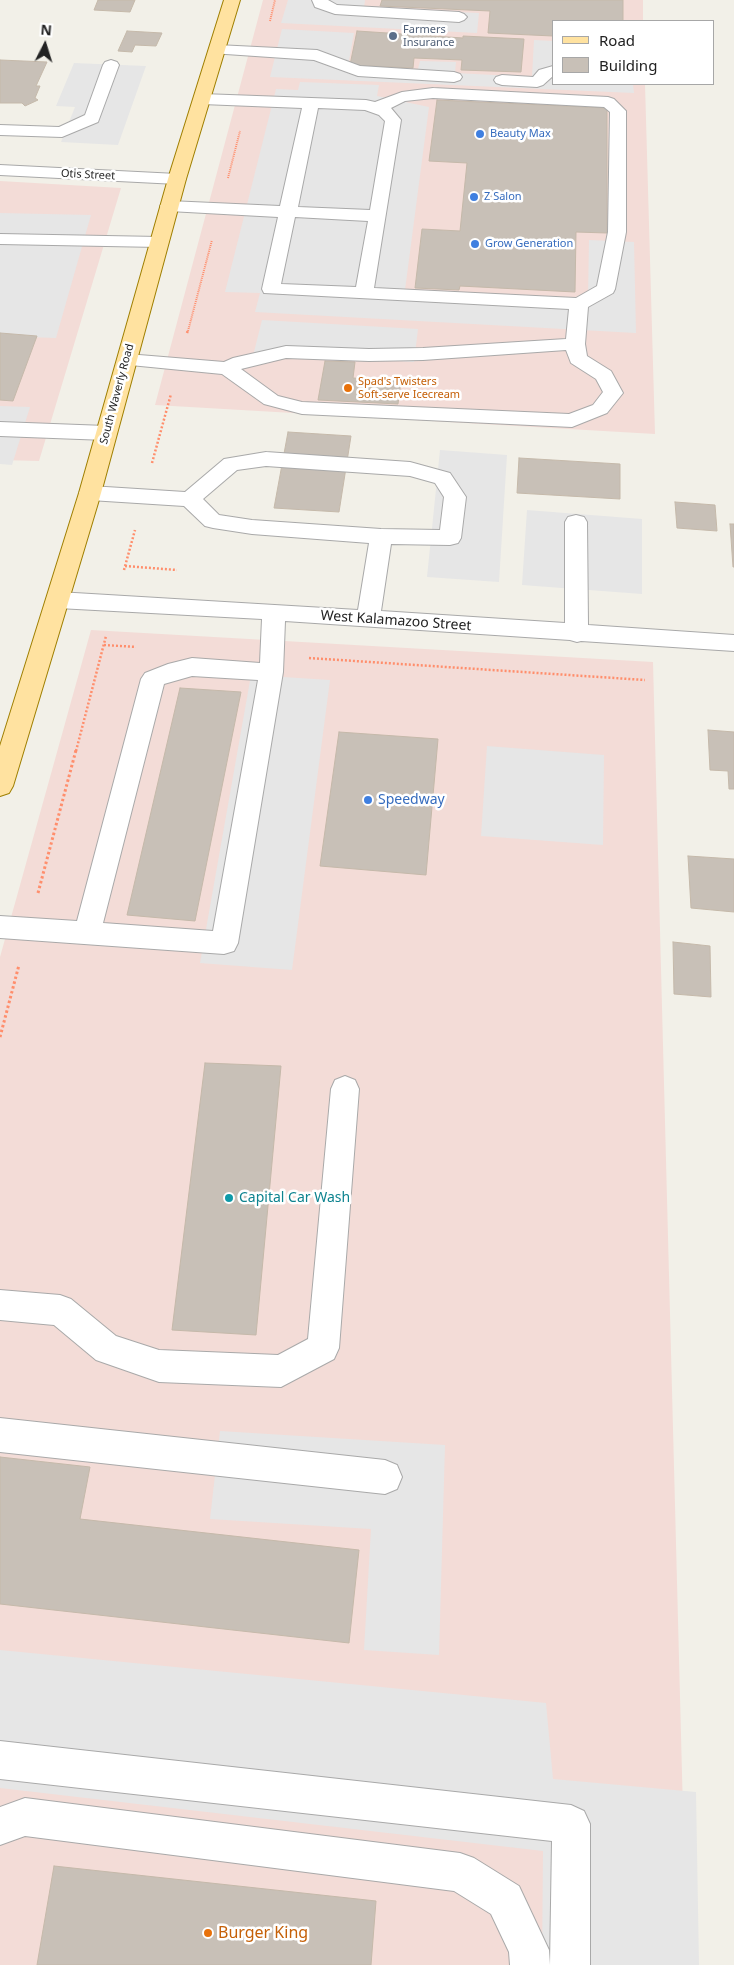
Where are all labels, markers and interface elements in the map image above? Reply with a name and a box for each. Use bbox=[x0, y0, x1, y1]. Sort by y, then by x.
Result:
north arrow bbox=[20, 20, 70, 70]
text: N bbox=[40, 20, 53, 40]
legend bbox=[552, 20, 714, 85]
place label: Farmers Insurance bbox=[403, 23, 454, 49]
marker: Farmers Insurance bbox=[387, 30, 399, 42]
text: Road bbox=[599, 30, 635, 50]
text: Building bbox=[599, 55, 657, 75]
place label: Beauty Max bbox=[490, 127, 551, 141]
marker: Beauty Max bbox=[474, 128, 486, 140]
street label: Otis Street bbox=[61, 167, 115, 183]
place label: Z Salon bbox=[484, 190, 522, 204]
marker: Z Salon bbox=[468, 191, 480, 203]
place label: Grow Generation bbox=[485, 237, 573, 251]
marker: Grow Generation bbox=[469, 238, 481, 250]
street label: South Waverly Road bbox=[97, 342, 137, 446]
place label: Spad's Twisters Soft-serve Icecream bbox=[358, 375, 460, 401]
marker: Spad's Twisters Soft-serve Icecream bbox=[342, 382, 354, 394]
street label: West Kalamazoo Street bbox=[320, 607, 472, 635]
place label: Speedway bbox=[378, 792, 445, 808]
marker: Speedway bbox=[362, 794, 374, 806]
place label: Capital Car Wash bbox=[239, 1190, 350, 1206]
marker: Capital Car Wash bbox=[223, 1192, 235, 1204]
place label: Burger King bbox=[218, 1923, 308, 1943]
marker: Burger King bbox=[202, 1927, 214, 1939]

